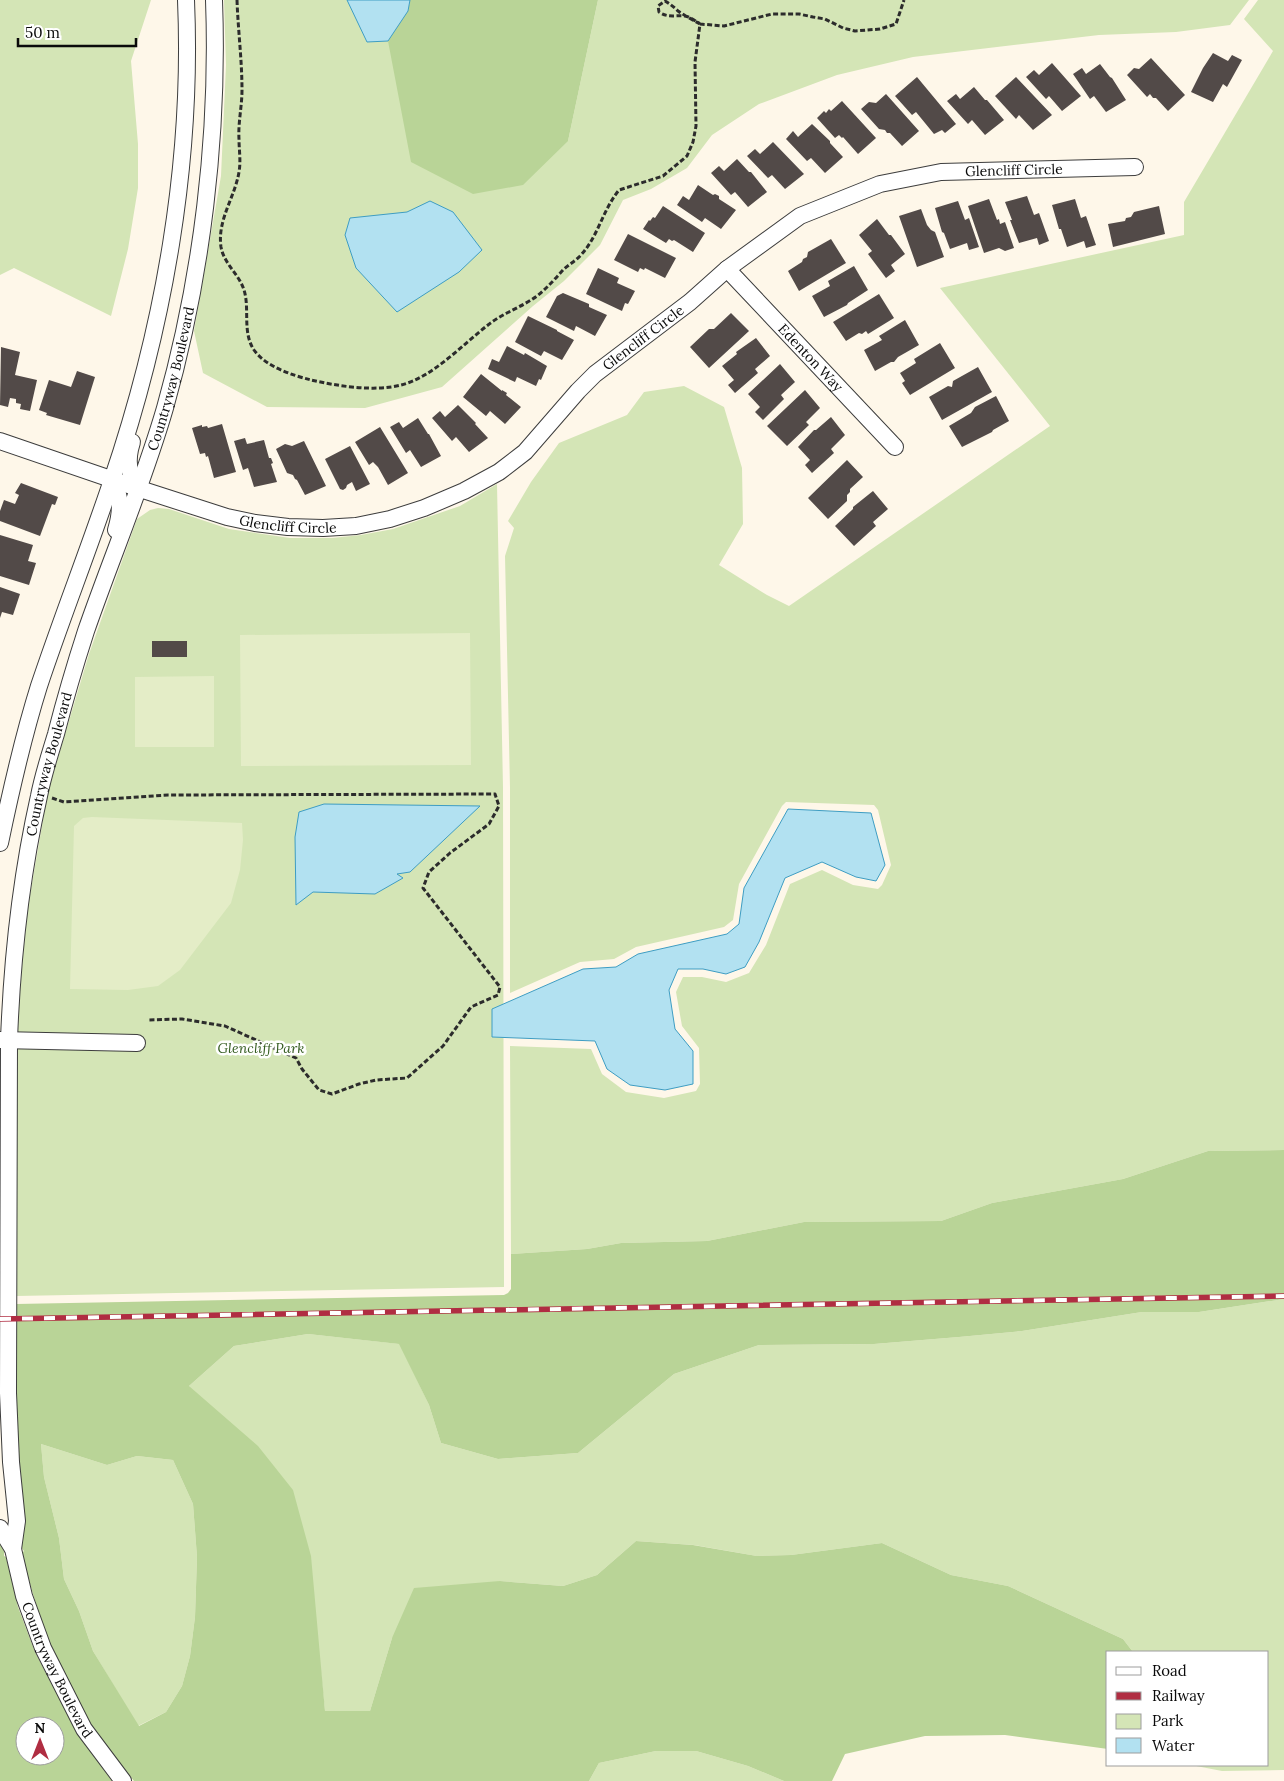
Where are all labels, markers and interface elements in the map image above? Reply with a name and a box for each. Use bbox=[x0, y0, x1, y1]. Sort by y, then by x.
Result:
scale bar bbox=[18, 15, 135, 47]
text: 50 m bbox=[25, 23, 60, 42]
street label: Glencliff Circle bbox=[965, 160, 1063, 180]
street label: Glencliff Circle bbox=[599, 301, 688, 374]
street label: Countryway Boulevard bbox=[143, 305, 198, 453]
street label: Edenton Way bbox=[774, 320, 847, 396]
street label: Glencliff Circle bbox=[238, 511, 337, 537]
street label: Countryway Boulevard bbox=[22, 690, 76, 838]
park label: Glencliff Park bbox=[217, 1039, 305, 1057]
street label: Countryway Boulevard bbox=[18, 1599, 97, 1742]
legend bbox=[1106, 1651, 1269, 1766]
text: Road bbox=[1152, 1661, 1187, 1680]
text: Railway bbox=[1152, 1686, 1205, 1705]
text: Park bbox=[1152, 1711, 1183, 1730]
north arrow bbox=[15, 1716, 65, 1766]
text: N bbox=[35, 1719, 46, 1737]
text: Water bbox=[1152, 1736, 1195, 1755]

